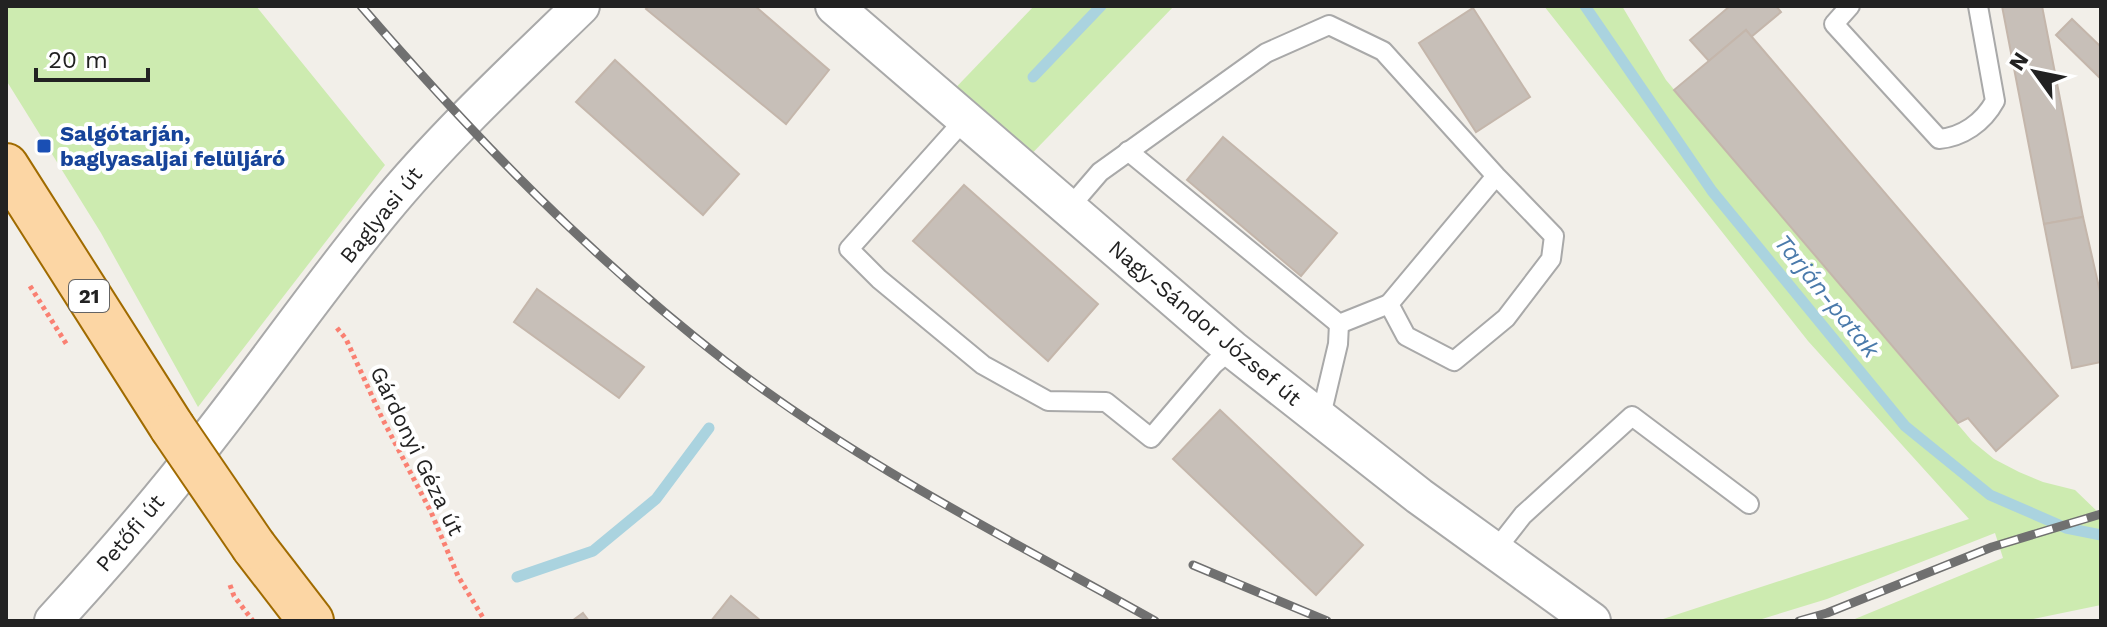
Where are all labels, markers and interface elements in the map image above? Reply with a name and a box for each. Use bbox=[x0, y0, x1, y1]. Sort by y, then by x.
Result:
scale bar bbox=[36, 32, 148, 82]
north arrow bbox=[1995, 32, 2075, 112]
text: 20 m bbox=[48, 46, 108, 74]
text: N bbox=[2004, 48, 2034, 75]
place label: Salgótarján, baglyasaljai felüljáró bbox=[60, 121, 285, 171]
marker: Salgótarján, baglyasaljai felüljáró bbox=[35, 137, 53, 155]
street label: Baglyasi út bbox=[335, 162, 427, 268]
water label: Tarján-patak bbox=[1769, 229, 1886, 364]
street label: Nagy-Sándor József út bbox=[1104, 235, 1306, 411]
road number: 21 bbox=[69, 280, 109, 312]
street label: Gárdonyi Géza út bbox=[365, 363, 469, 539]
street label: Petőfi út bbox=[91, 489, 169, 577]

